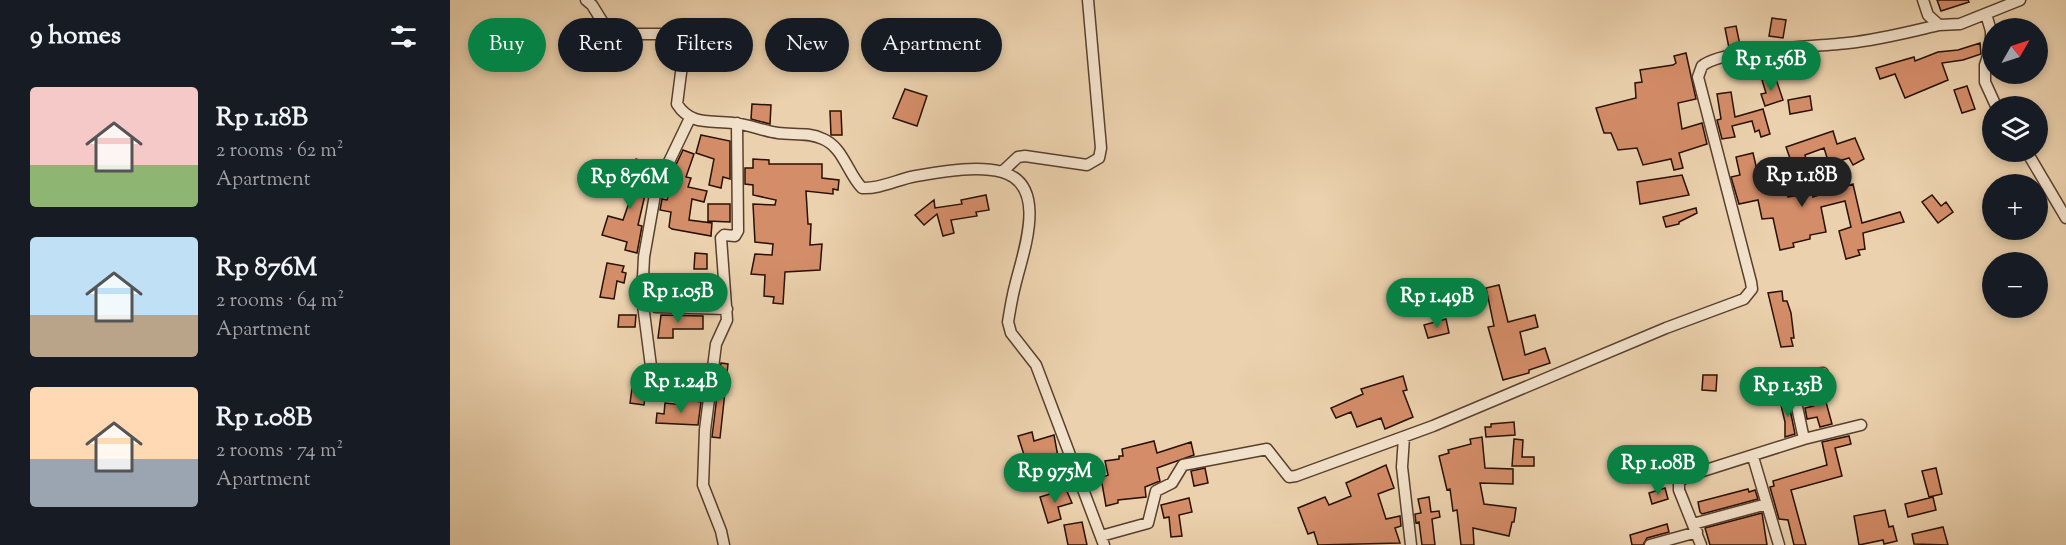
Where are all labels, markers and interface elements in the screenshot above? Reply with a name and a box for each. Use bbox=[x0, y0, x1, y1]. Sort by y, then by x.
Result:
text: 9 homes bbox=[30, 18, 121, 55]
chip: Buy bbox=[468, 18, 546, 72]
chip: Rent bbox=[558, 18, 643, 72]
chip: Filters bbox=[655, 18, 753, 72]
chip: New bbox=[765, 18, 849, 72]
chip: Apartment bbox=[861, 18, 1002, 72]
north arrow bbox=[1982, 18, 2048, 84]
map controls bbox=[1982, 18, 2048, 318]
icon: filters bbox=[387, 20, 420, 53]
pin: Rp 1.56B bbox=[1709, 41, 1833, 92]
text: Rp 1.56B bbox=[1736, 46, 1806, 75]
button: layers bbox=[1982, 96, 2048, 162]
text: Rp 1.18B bbox=[216, 100, 308, 137]
icon: home bbox=[78, 111, 150, 183]
text: 2 rooms · 62 m² bbox=[216, 137, 344, 166]
pin: Rp 1.18B bbox=[1740, 157, 1864, 208]
pin: Rp 876M bbox=[575, 159, 685, 210]
text: Rp 1.18B bbox=[1767, 162, 1837, 191]
text: Rp 876M bbox=[591, 164, 669, 193]
text: Apartment bbox=[216, 166, 311, 195]
button: + bbox=[1982, 174, 2048, 240]
text: Rp 876M bbox=[216, 250, 317, 287]
button: − bbox=[1982, 252, 2048, 318]
icon: home bbox=[78, 261, 150, 333]
pin: Rp 1.05B bbox=[616, 273, 740, 324]
text: Rp 1.05B bbox=[643, 278, 713, 307]
pin: Rp 1.49B bbox=[1375, 278, 1499, 329]
text: Rp 1.49B bbox=[1400, 283, 1474, 312]
text: 2 rooms · 64 m² bbox=[216, 287, 344, 316]
text: Apartment bbox=[216, 316, 311, 345]
pin: Rp 1.24B bbox=[619, 363, 743, 414]
pin: Rp 1.35B bbox=[1726, 367, 1850, 418]
text: Rp 1.24B bbox=[644, 368, 718, 397]
text: Rp 1.35B bbox=[1754, 372, 1822, 401]
text: Rp 1.08B bbox=[216, 400, 312, 437]
icon: home bbox=[78, 411, 150, 483]
text: 2 rooms · 74 m² bbox=[216, 437, 343, 466]
pin: Rp 1.08B bbox=[1596, 445, 1720, 496]
text: Rp 1.08B bbox=[1621, 450, 1695, 479]
pin: Rp 975M bbox=[1000, 453, 1110, 504]
text: Rp 975M bbox=[1018, 458, 1092, 487]
text: Apartment bbox=[216, 466, 311, 495]

